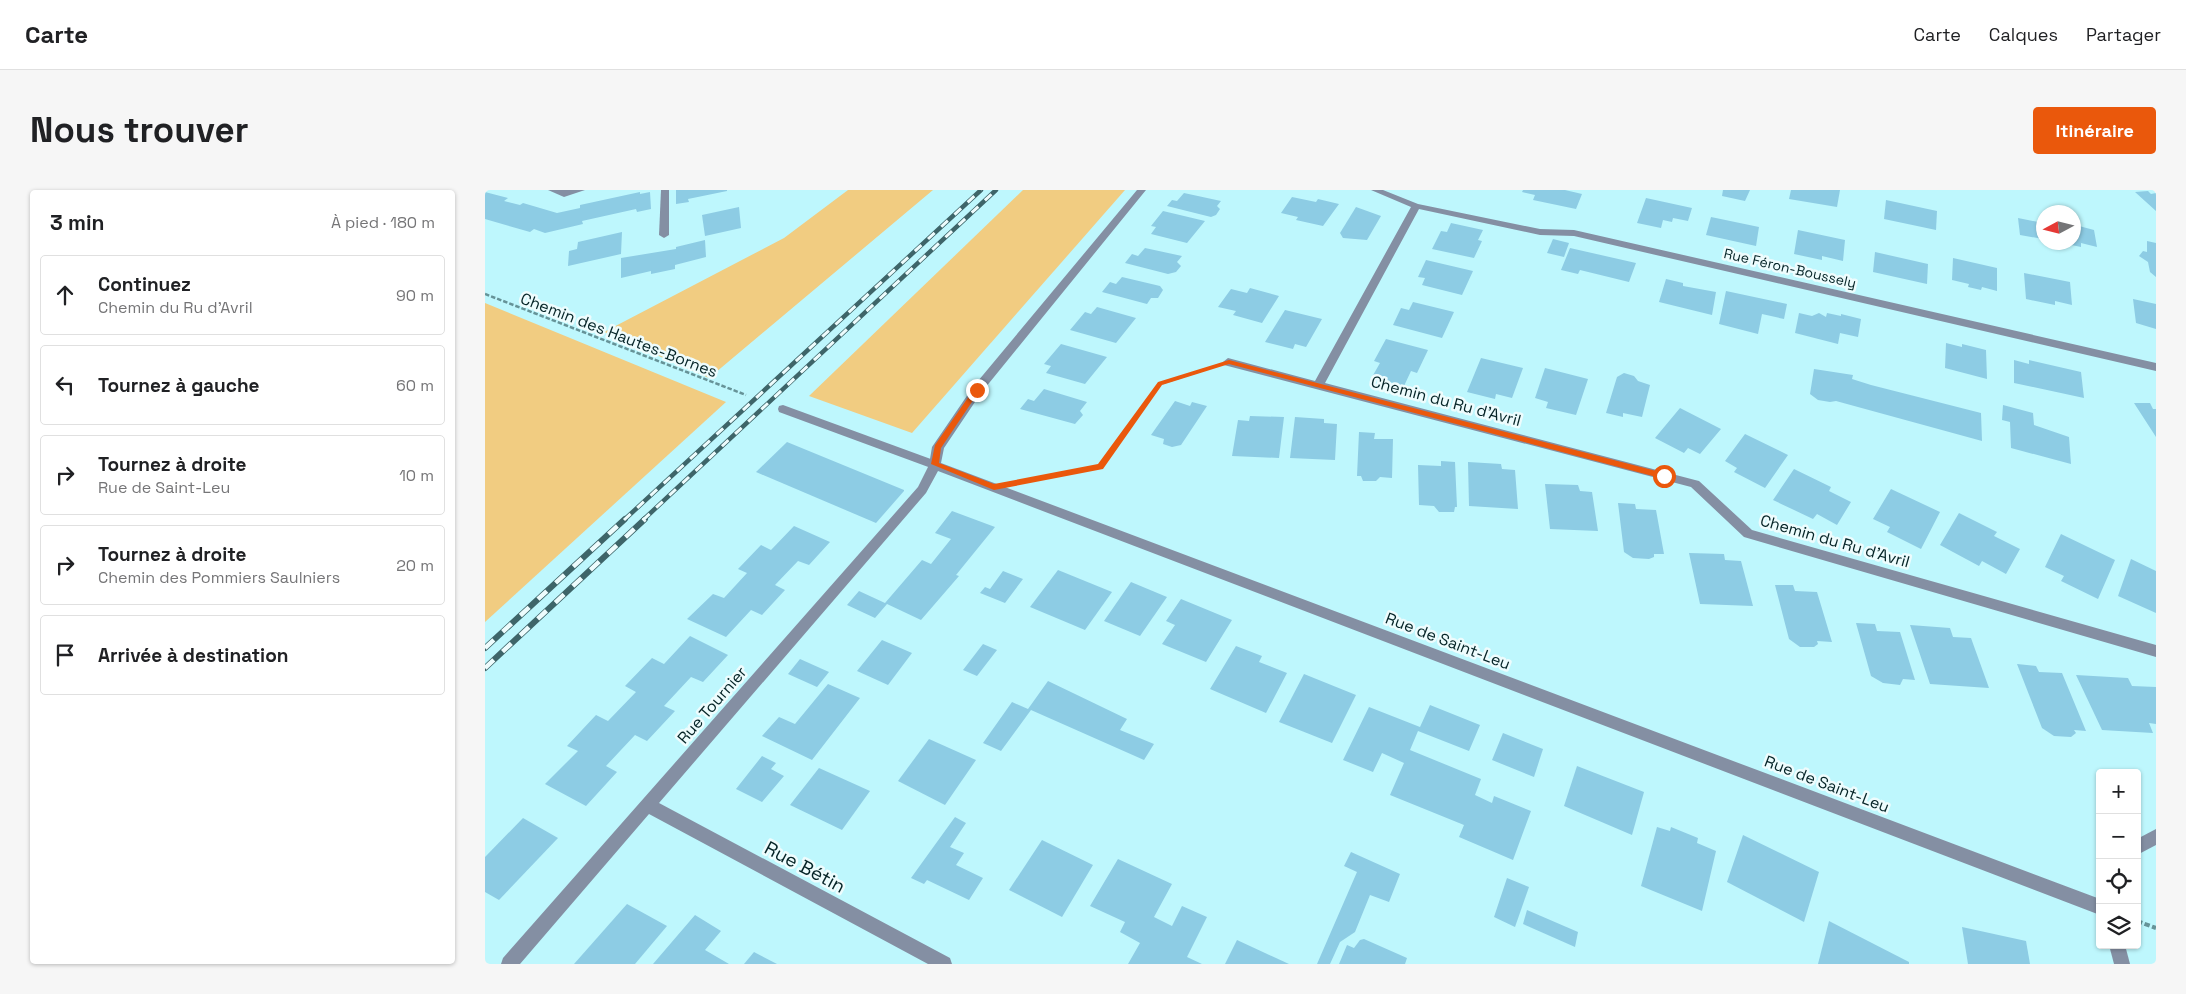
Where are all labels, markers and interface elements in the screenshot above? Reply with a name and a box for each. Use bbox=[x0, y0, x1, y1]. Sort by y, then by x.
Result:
text: Carte bbox=[25, 19, 88, 50]
text: Carte bbox=[1914, 23, 1961, 46]
text: Calques bbox=[1989, 23, 2058, 46]
text: Partager bbox=[2086, 23, 2161, 46]
button: Itinéraire bbox=[2033, 107, 2156, 154]
text: Nous trouver bbox=[30, 108, 249, 152]
north arrow bbox=[2036, 205, 2081, 250]
text: 3 min bbox=[50, 209, 105, 236]
text: À pied · 180 m bbox=[331, 212, 435, 233]
street label: Rue Féron-Boussely bbox=[1722, 244, 1858, 292]
text: Continuez bbox=[98, 272, 191, 297]
icon: ahead bbox=[51, 281, 79, 309]
text: 90 m bbox=[396, 285, 434, 306]
street label: Chemin des Hautes-Bornes bbox=[518, 288, 720, 382]
text: Chemin du Ru d'Avril bbox=[98, 297, 253, 318]
icon: left bbox=[51, 371, 79, 399]
street label: Chemin du Ru d'Avril bbox=[1369, 371, 1523, 431]
text: Tournez à gauche bbox=[98, 373, 260, 398]
text: 60 m bbox=[396, 375, 434, 396]
route end bbox=[966, 379, 989, 402]
text: Tournez à droite bbox=[98, 452, 247, 477]
icon: right bbox=[51, 461, 79, 489]
text: 10 m bbox=[399, 465, 434, 486]
route start bbox=[1653, 465, 1676, 488]
text: Rue de Saint-Leu bbox=[98, 477, 230, 498]
street label: Chemin du Ru d'Avril bbox=[1758, 510, 1912, 572]
text: Tournez à droite bbox=[98, 542, 247, 567]
icon: right bbox=[51, 551, 79, 579]
text: 20 m bbox=[396, 555, 434, 576]
text: Chemin des Pommiers Saulniers bbox=[98, 567, 340, 588]
street label: Rue de Saint-Leu bbox=[1383, 608, 1513, 674]
icon: arrive bbox=[51, 641, 79, 669]
text: Arrivée à destination bbox=[98, 643, 288, 668]
street label: Rue Tournier bbox=[673, 662, 751, 748]
street label: Rue de Saint-Leu bbox=[1762, 751, 1892, 817]
map controls bbox=[2096, 769, 2141, 949]
button: + bbox=[2096, 769, 2141, 814]
button: − bbox=[2096, 814, 2141, 859]
street label: Rue Bétin bbox=[760, 835, 850, 899]
button: locate bbox=[2096, 859, 2141, 904]
button: layers bbox=[2096, 904, 2141, 949]

